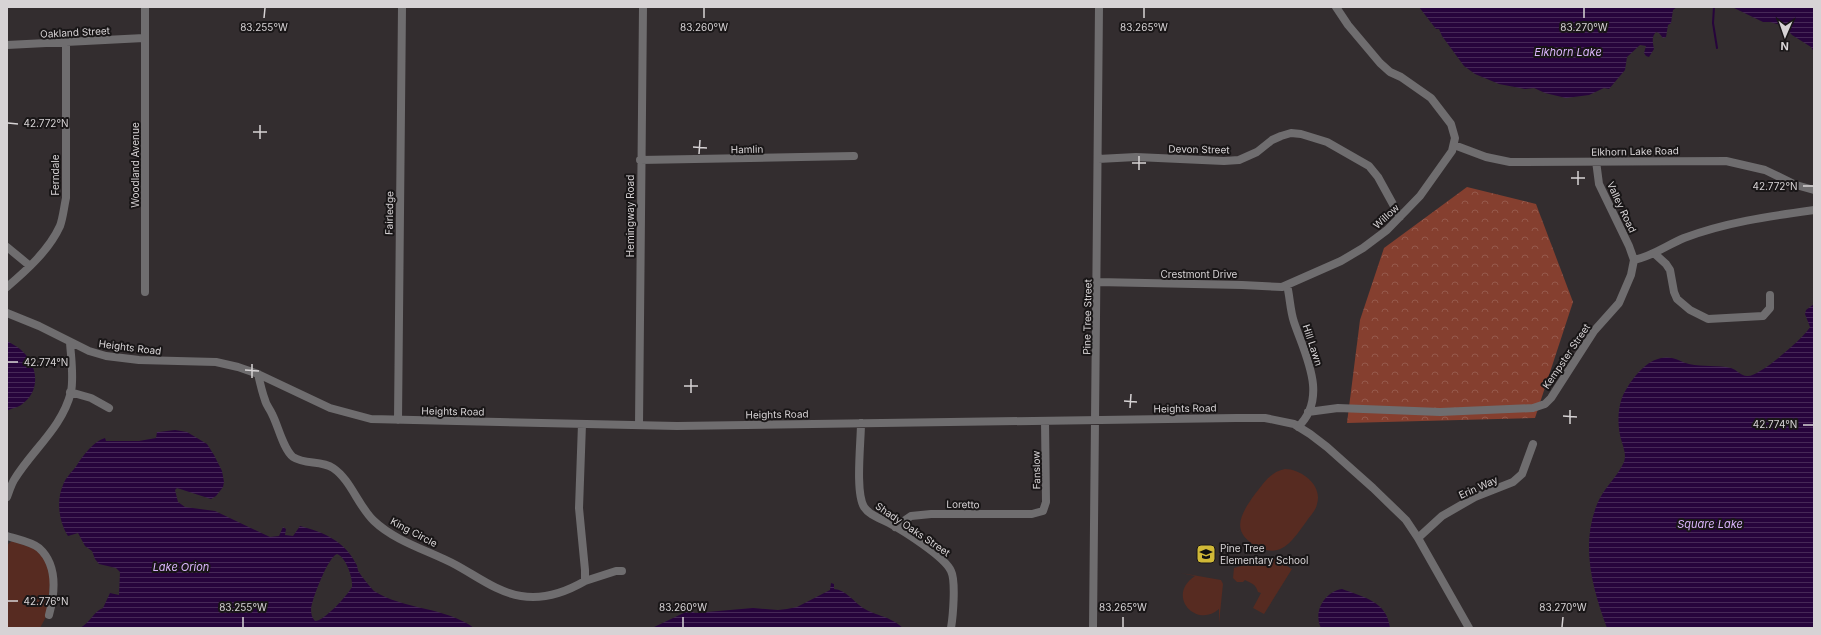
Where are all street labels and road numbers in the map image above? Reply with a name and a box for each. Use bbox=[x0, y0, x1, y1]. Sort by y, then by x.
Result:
street label: Oakland Street bbox=[40, 24, 111, 40]
street label: Woodland Avenue bbox=[129, 122, 141, 208]
street label: Devon Street bbox=[1168, 142, 1230, 156]
street label: Hamlin bbox=[731, 143, 763, 155]
street label: Elkhorn Lake Road bbox=[1591, 144, 1679, 158]
street label: Ferndale bbox=[49, 154, 61, 196]
street label: Hemingway Road bbox=[624, 175, 636, 257]
street label: Valley Road bbox=[1605, 180, 1639, 234]
street label: Fairledge bbox=[383, 191, 395, 235]
street label: Willow bbox=[1371, 201, 1401, 231]
street label: Crestmont Drive bbox=[1161, 268, 1238, 280]
street label: Pine Tree Street bbox=[1080, 278, 1094, 355]
street label: Kempster Street bbox=[1540, 320, 1593, 391]
street label: Hill Lawn bbox=[1301, 323, 1325, 367]
street label: Heights Road bbox=[98, 337, 162, 357]
street label: Heights Road bbox=[1153, 401, 1217, 415]
street label: Heights Road bbox=[421, 404, 485, 418]
street label: Heights Road bbox=[745, 407, 809, 421]
street label: Fanslow bbox=[1030, 450, 1042, 490]
street label: Erin Way bbox=[1457, 473, 1500, 501]
street label: Loretto bbox=[946, 498, 980, 510]
street label: Shady Oaks Street bbox=[873, 500, 953, 559]
street label: King Circle bbox=[388, 515, 440, 549]

